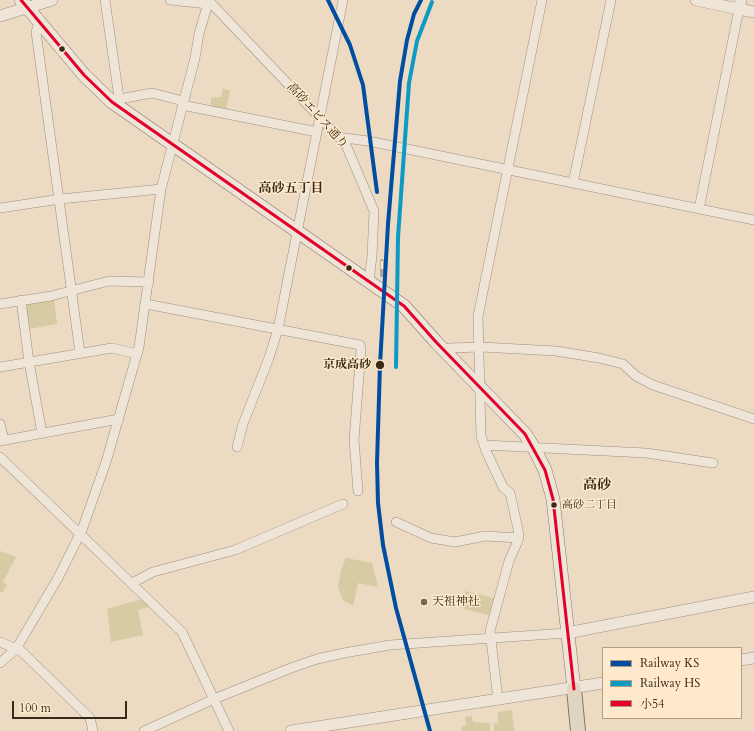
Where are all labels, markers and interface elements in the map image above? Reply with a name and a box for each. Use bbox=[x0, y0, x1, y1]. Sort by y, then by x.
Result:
unlabelled marker bbox=[57, 44, 67, 54]
street label: 高砂エビス通り bbox=[284, 80, 350, 152]
district label: 高砂五丁目 bbox=[259, 181, 323, 197]
unlabelled marker bbox=[344, 263, 354, 273]
place label: 京成高砂 bbox=[323, 358, 371, 372]
marker: 京成高砂 bbox=[374, 359, 386, 371]
district label: 高砂 bbox=[583, 478, 611, 494]
place label: 高砂二丁目 bbox=[562, 498, 617, 512]
marker: 高砂二丁目 bbox=[549, 500, 559, 510]
place label: 天祖神社 bbox=[432, 595, 480, 609]
marker: 天祖神社 bbox=[419, 597, 429, 607]
legend bbox=[602, 647, 742, 719]
text: Railway KS bbox=[640, 655, 699, 671]
text: Railway HS bbox=[640, 675, 700, 691]
scale bar bbox=[14, 693, 129, 719]
text: 小54 bbox=[640, 696, 664, 712]
text: 100 m bbox=[19, 700, 51, 716]

